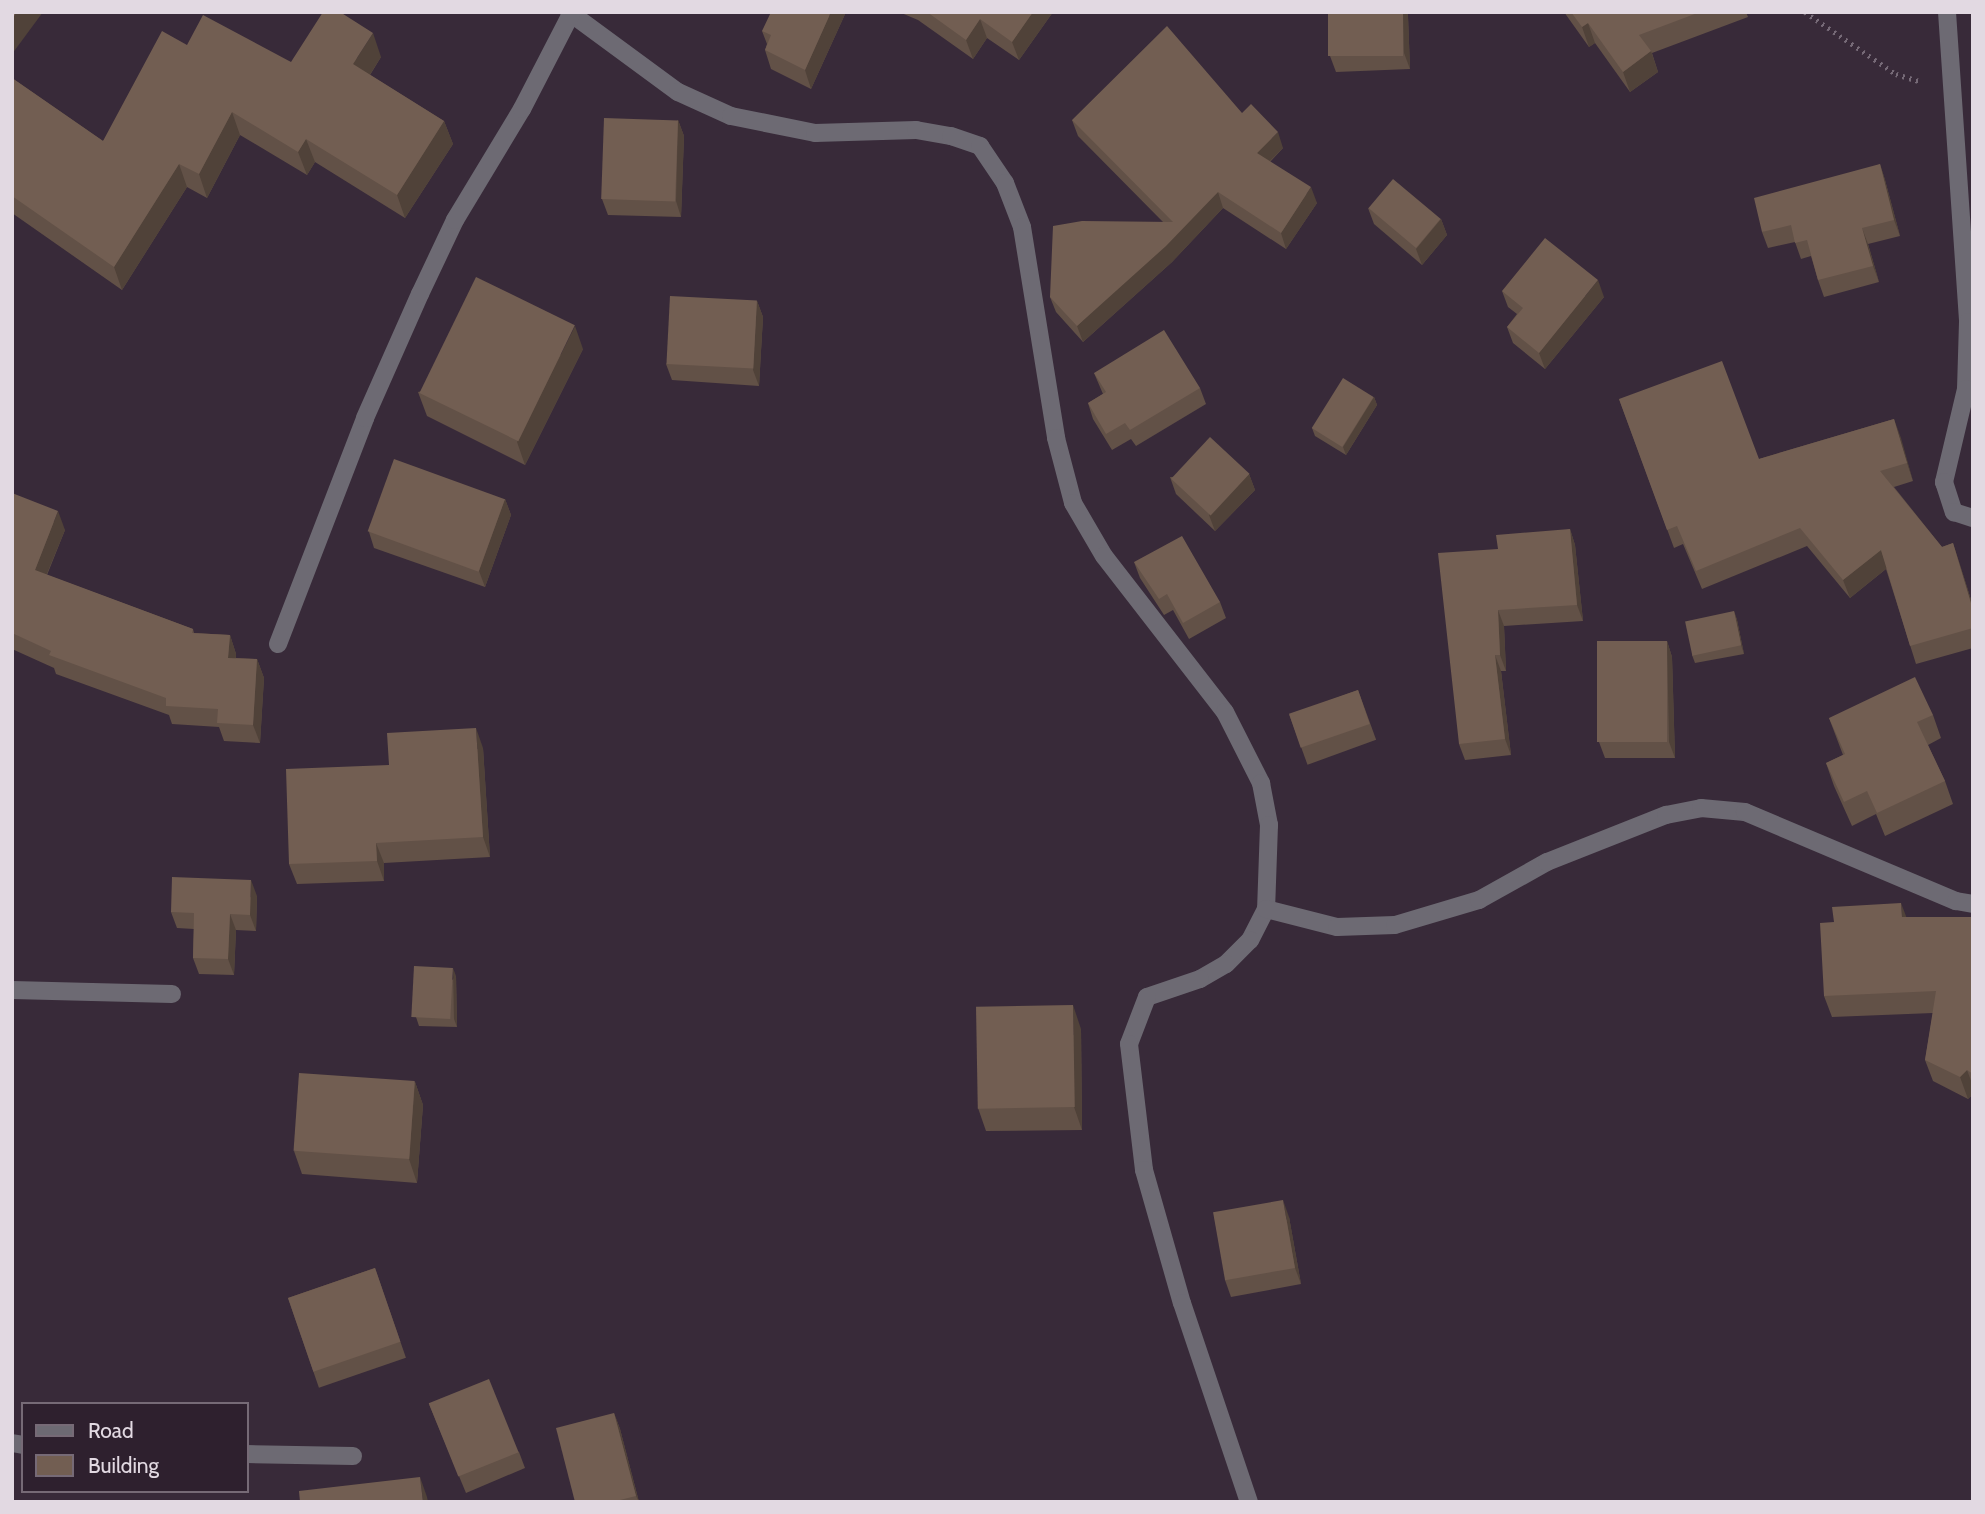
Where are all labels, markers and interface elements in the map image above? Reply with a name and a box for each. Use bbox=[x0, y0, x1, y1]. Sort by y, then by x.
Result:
legend bbox=[21, 1402, 248, 1493]
text: Road bbox=[88, 1418, 134, 1443]
text: Building bbox=[88, 1453, 159, 1478]

